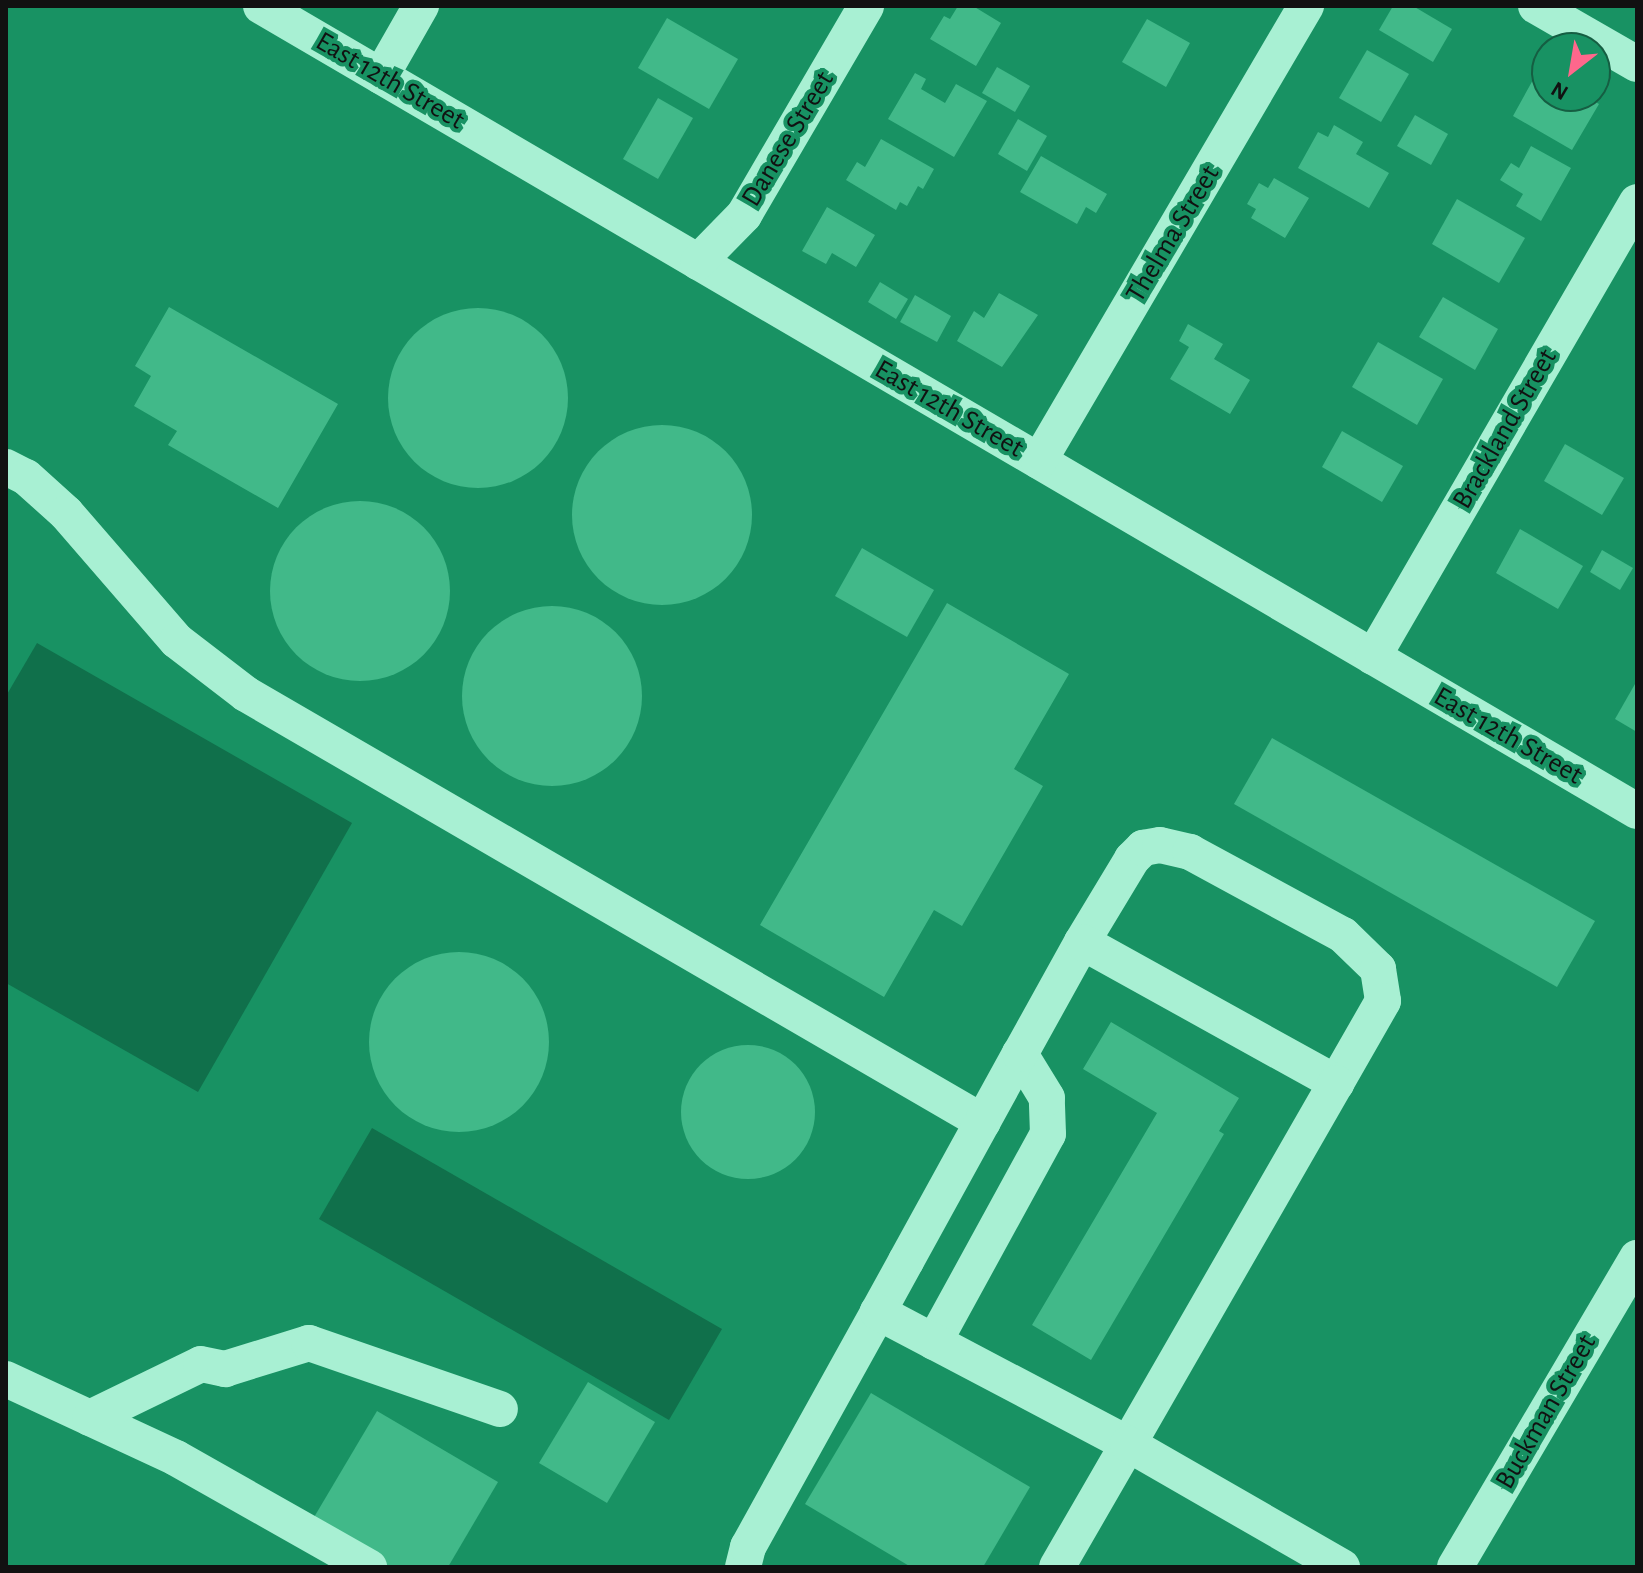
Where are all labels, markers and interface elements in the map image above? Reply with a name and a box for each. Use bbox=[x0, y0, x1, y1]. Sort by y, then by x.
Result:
street label: East 12th Street bbox=[310, 25, 470, 137]
north arrow bbox=[1531, 32, 1611, 112]
street label: Danese Street bbox=[734, 65, 842, 213]
text: N bbox=[1547, 77, 1572, 104]
street label: Thelma Street bbox=[1119, 159, 1227, 309]
street label: Brackland Street bbox=[1446, 343, 1564, 515]
street label: East 12th Street bbox=[869, 353, 1029, 465]
street label: East 12th Street bbox=[1428, 680, 1588, 792]
street label: Buckman Street bbox=[1488, 1329, 1604, 1495]

